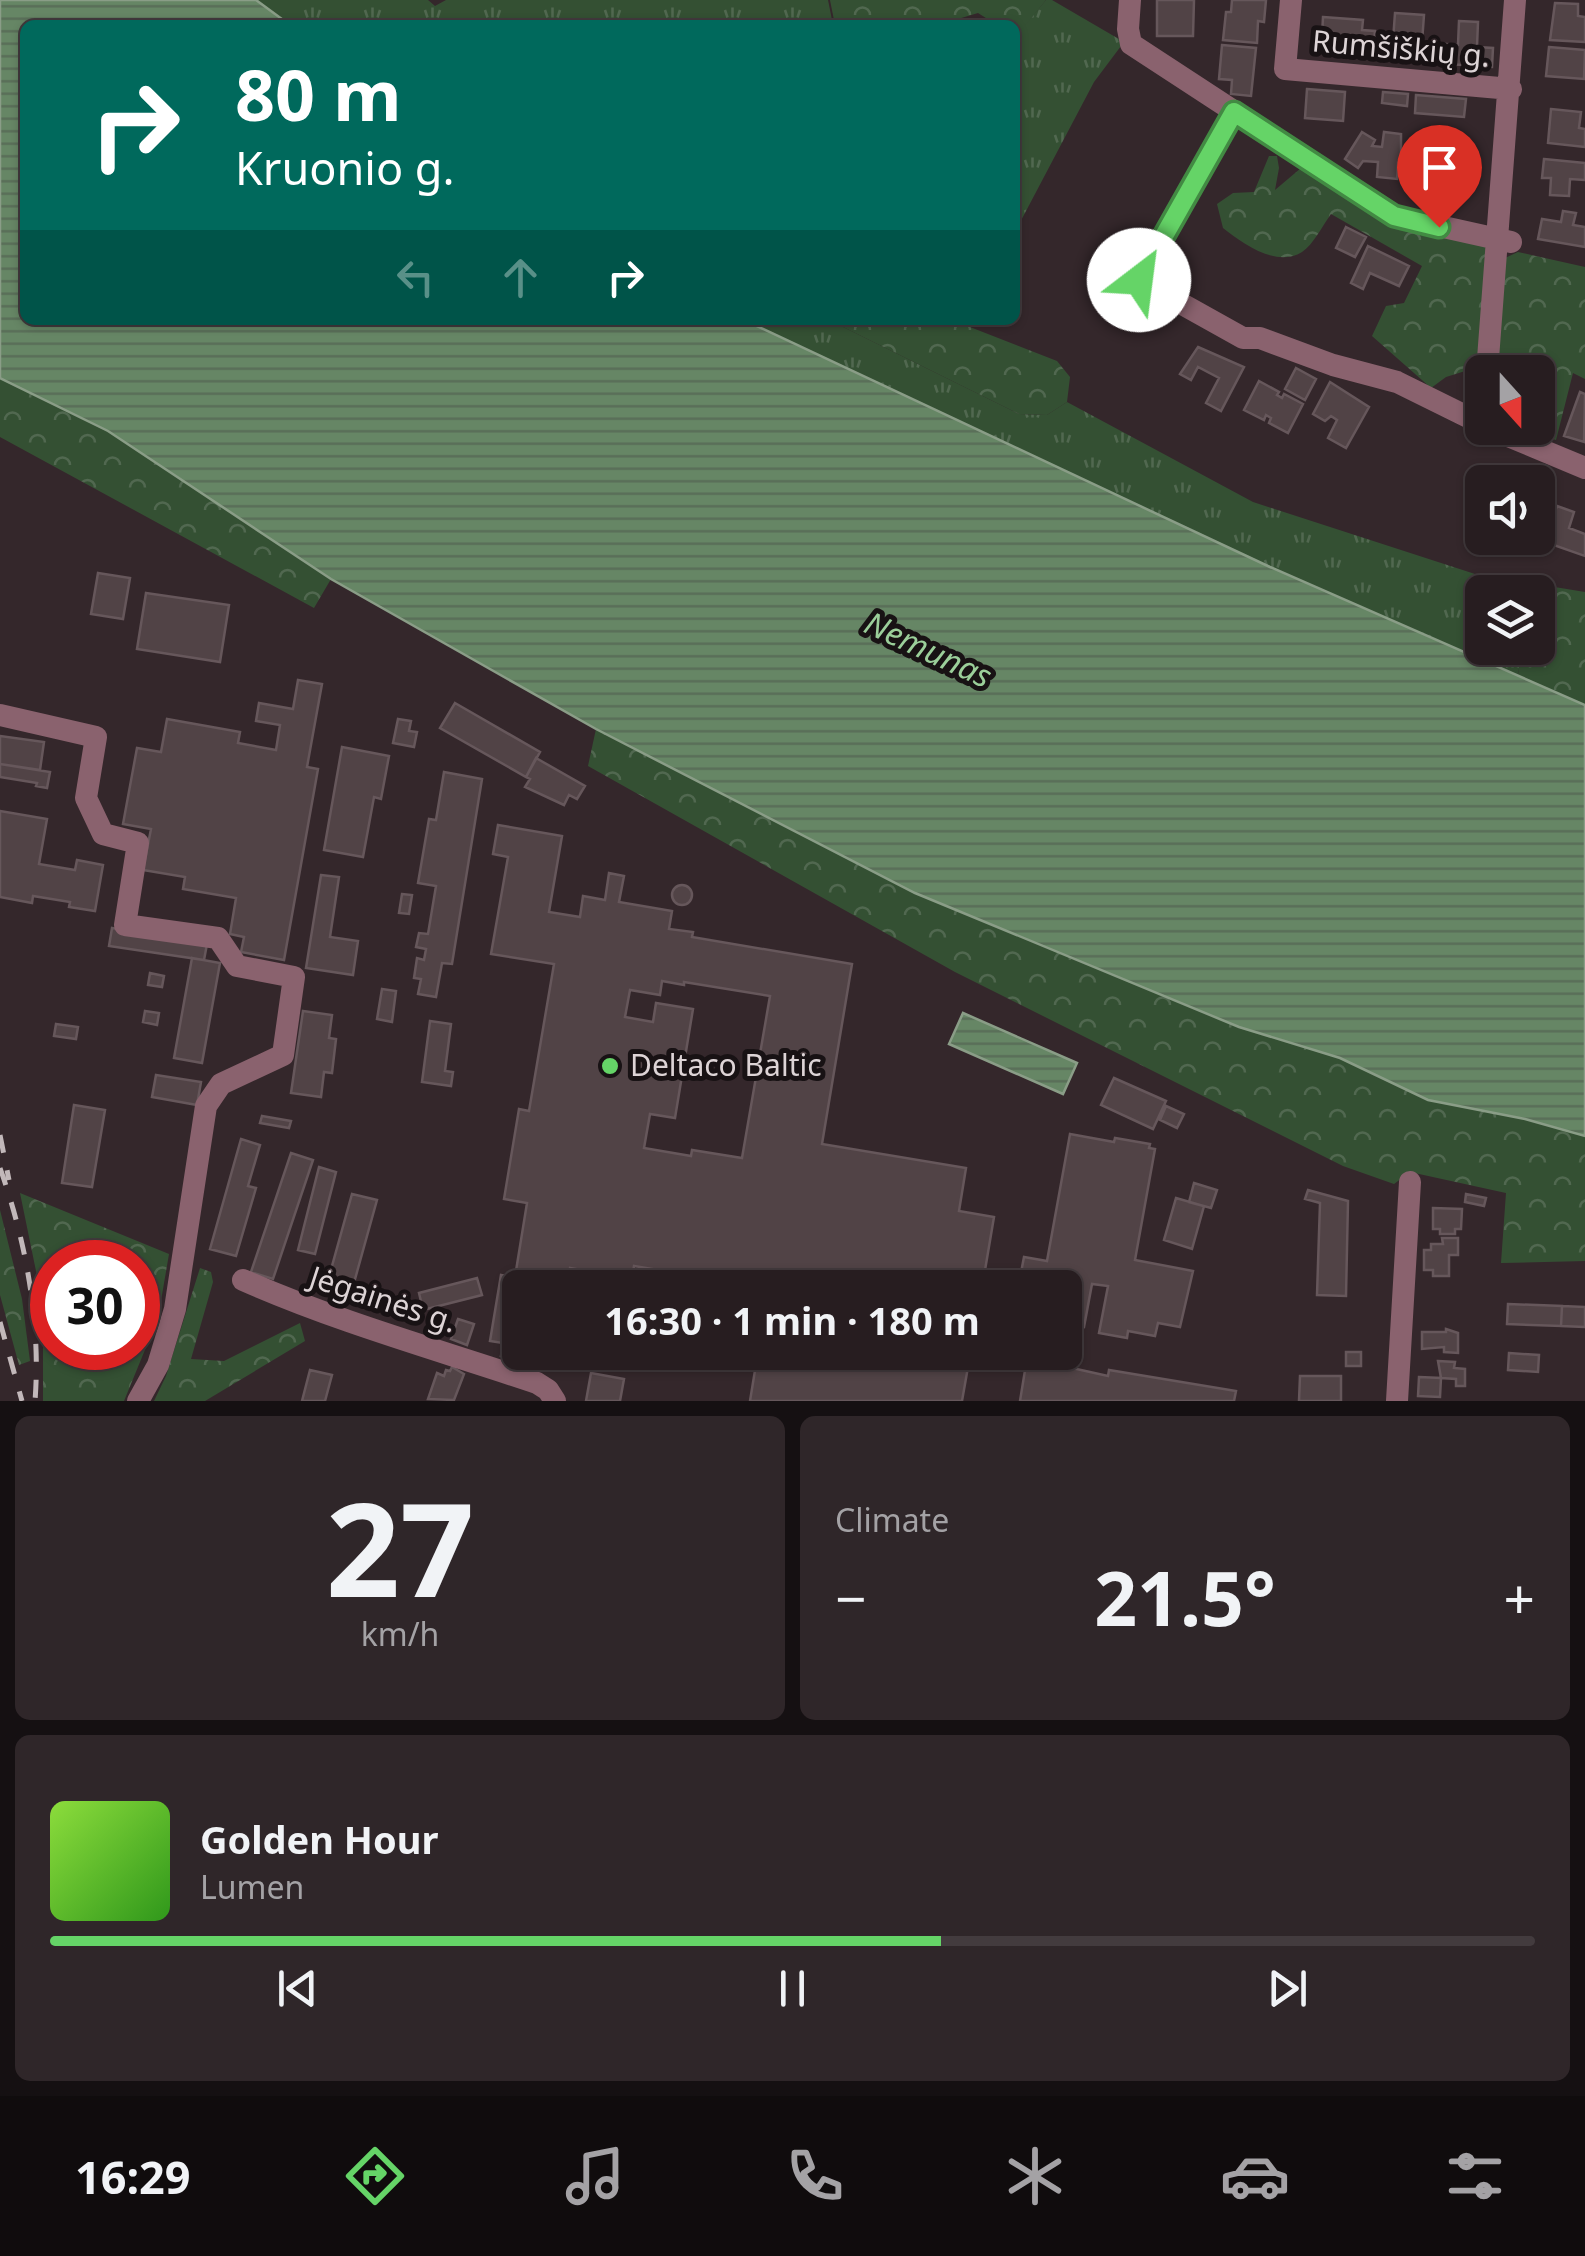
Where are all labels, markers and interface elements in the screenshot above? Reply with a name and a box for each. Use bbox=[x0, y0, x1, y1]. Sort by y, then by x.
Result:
street label: Rumšiškių g. bbox=[1311, 19, 1492, 76]
text: 80 m bbox=[235, 46, 402, 142]
icon: right bbox=[70, 60, 200, 190]
pin bbox=[1397, 125, 1482, 228]
text: Kruonio g. bbox=[235, 137, 455, 198]
icon: arrive bbox=[1412, 140, 1467, 195]
position arrow bbox=[1087, 228, 1191, 332]
icon: left bbox=[388, 250, 443, 305]
icon: ahead bbox=[493, 250, 548, 305]
icon: right bbox=[598, 250, 653, 305]
north arrow bbox=[1465, 355, 1555, 445]
map controls bbox=[1465, 355, 1555, 665]
button: sound bbox=[1465, 465, 1555, 555]
button: layers bbox=[1465, 575, 1555, 665]
water label: Nemunas bbox=[858, 600, 999, 697]
place label: Deltaco Baltic bbox=[630, 1044, 822, 1085]
marker: Deltaco Baltic bbox=[599, 1055, 621, 1077]
speed limit sign: 30 bbox=[30, 1240, 160, 1370]
street label: Jėgainės g. bbox=[302, 1255, 462, 1342]
text: 16:30 · 1 min · 180 m bbox=[604, 1294, 980, 1346]
text: 27 bbox=[326, 1458, 474, 1635]
text: Climate bbox=[835, 1498, 949, 1541]
text: 21.5° bbox=[1094, 1546, 1276, 1648]
text: − bbox=[835, 1560, 866, 1635]
text: + bbox=[1504, 1560, 1535, 1635]
text: km/h bbox=[361, 1612, 439, 1655]
text: Golden Hour bbox=[200, 1813, 438, 1865]
text: Lumen bbox=[200, 1865, 304, 1908]
icon: previous bbox=[270, 1961, 325, 2016]
icon: pause bbox=[765, 1961, 820, 2016]
icon: next bbox=[1260, 1961, 1315, 2016]
icon: directions bbox=[340, 2141, 410, 2211]
icon: music bbox=[560, 2141, 630, 2211]
icon: phone bbox=[780, 2141, 850, 2211]
icon: climate bbox=[1000, 2141, 1070, 2211]
icon: car bbox=[1220, 2141, 1290, 2211]
icon: filters bbox=[1440, 2141, 1510, 2211]
text: 16:29 bbox=[75, 2146, 191, 2207]

